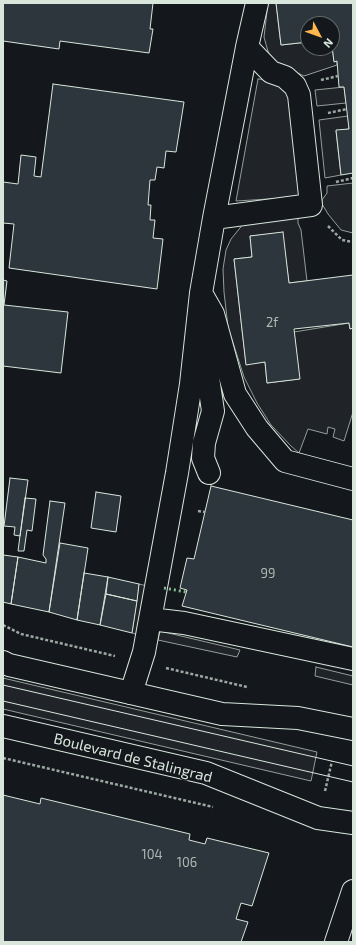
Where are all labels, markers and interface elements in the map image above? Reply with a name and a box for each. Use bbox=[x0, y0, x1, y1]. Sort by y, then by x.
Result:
north arrow bbox=[300, 16, 340, 56]
text: N bbox=[321, 36, 336, 51]
house number: 2f bbox=[266, 315, 278, 331]
house number: 99 bbox=[261, 566, 275, 582]
street label: Boulevard de Stalingrad bbox=[52, 730, 214, 786]
house number: 104 bbox=[141, 847, 163, 863]
house number: 106 bbox=[177, 855, 197, 871]

